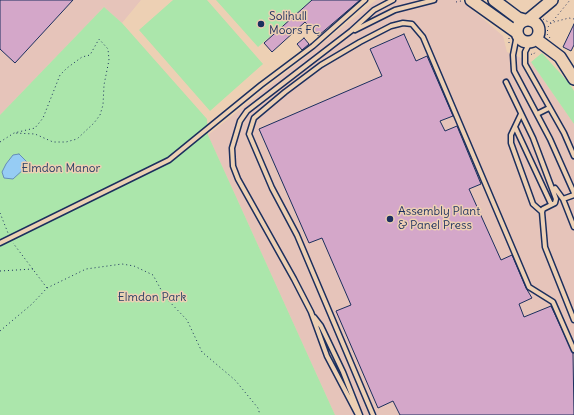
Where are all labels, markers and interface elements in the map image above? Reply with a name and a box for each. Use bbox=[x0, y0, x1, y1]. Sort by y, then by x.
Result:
place label: Solihull Moors FC bbox=[269, 10, 320, 38]
marker: Solihull Moors FC bbox=[256, 19, 266, 29]
park label: Elmdon Manor bbox=[22, 162, 100, 176]
place label: Assembly Plant & Panel Press bbox=[398, 205, 480, 233]
marker: Assembly Plant & Panel Press bbox=[385, 214, 395, 224]
park label: Elmdon Park bbox=[118, 291, 186, 305]

